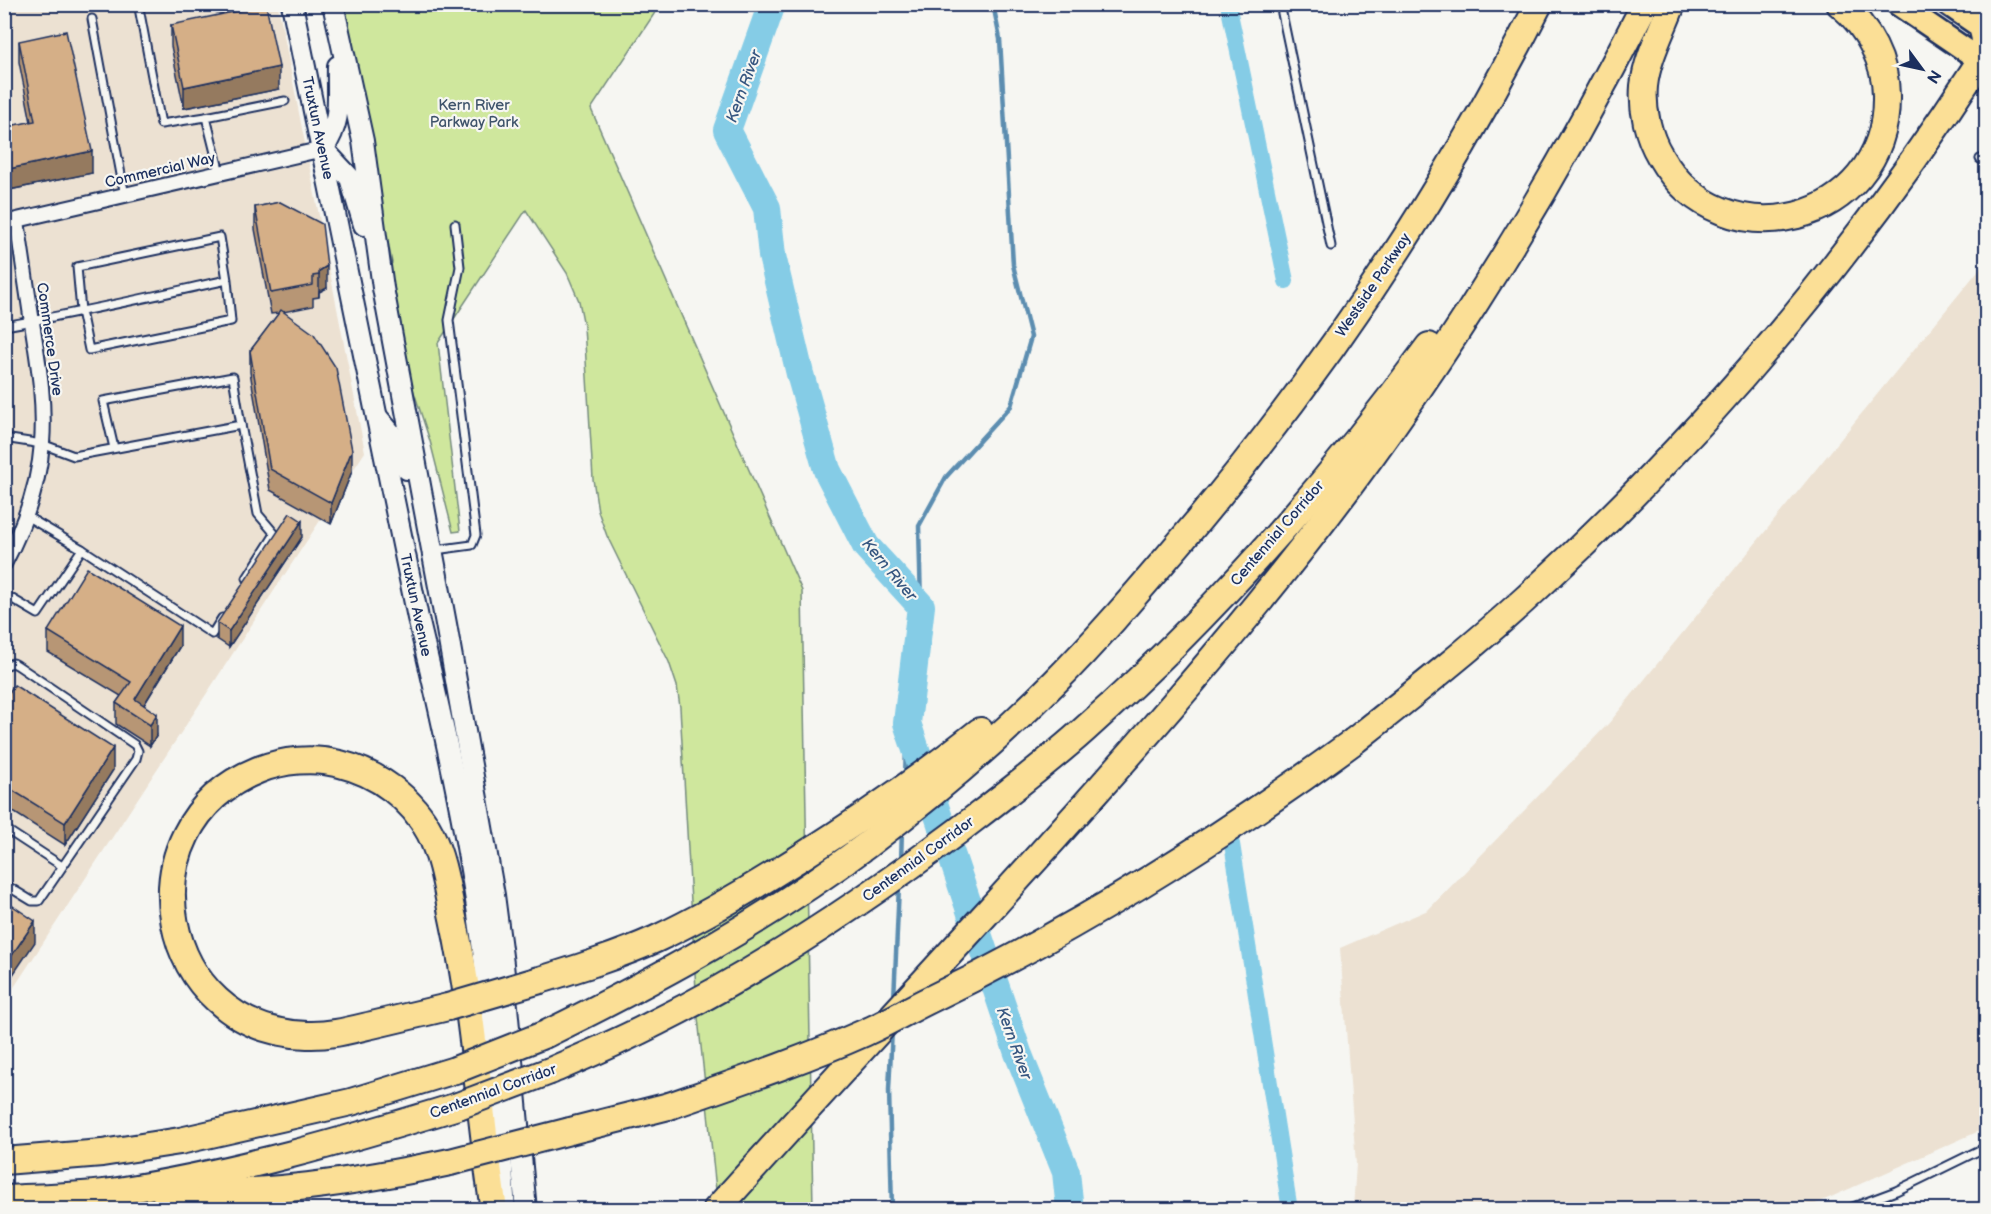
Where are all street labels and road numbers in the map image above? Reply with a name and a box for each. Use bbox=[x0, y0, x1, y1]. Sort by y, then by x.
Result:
street label: Truxtun Avenue bbox=[297, 75, 338, 181]
street label: Commercial Way bbox=[103, 148, 217, 192]
street label: Westside Parkway bbox=[1332, 229, 1415, 341]
street label: Commerce Drive bbox=[32, 281, 67, 397]
street label: Centennial Corridor bbox=[1226, 476, 1329, 590]
street label: Truxtun Avenue bbox=[395, 552, 436, 658]
street label: Centennial Corridor bbox=[859, 812, 978, 906]
street label: Centennial Corridor bbox=[427, 1060, 560, 1123]

